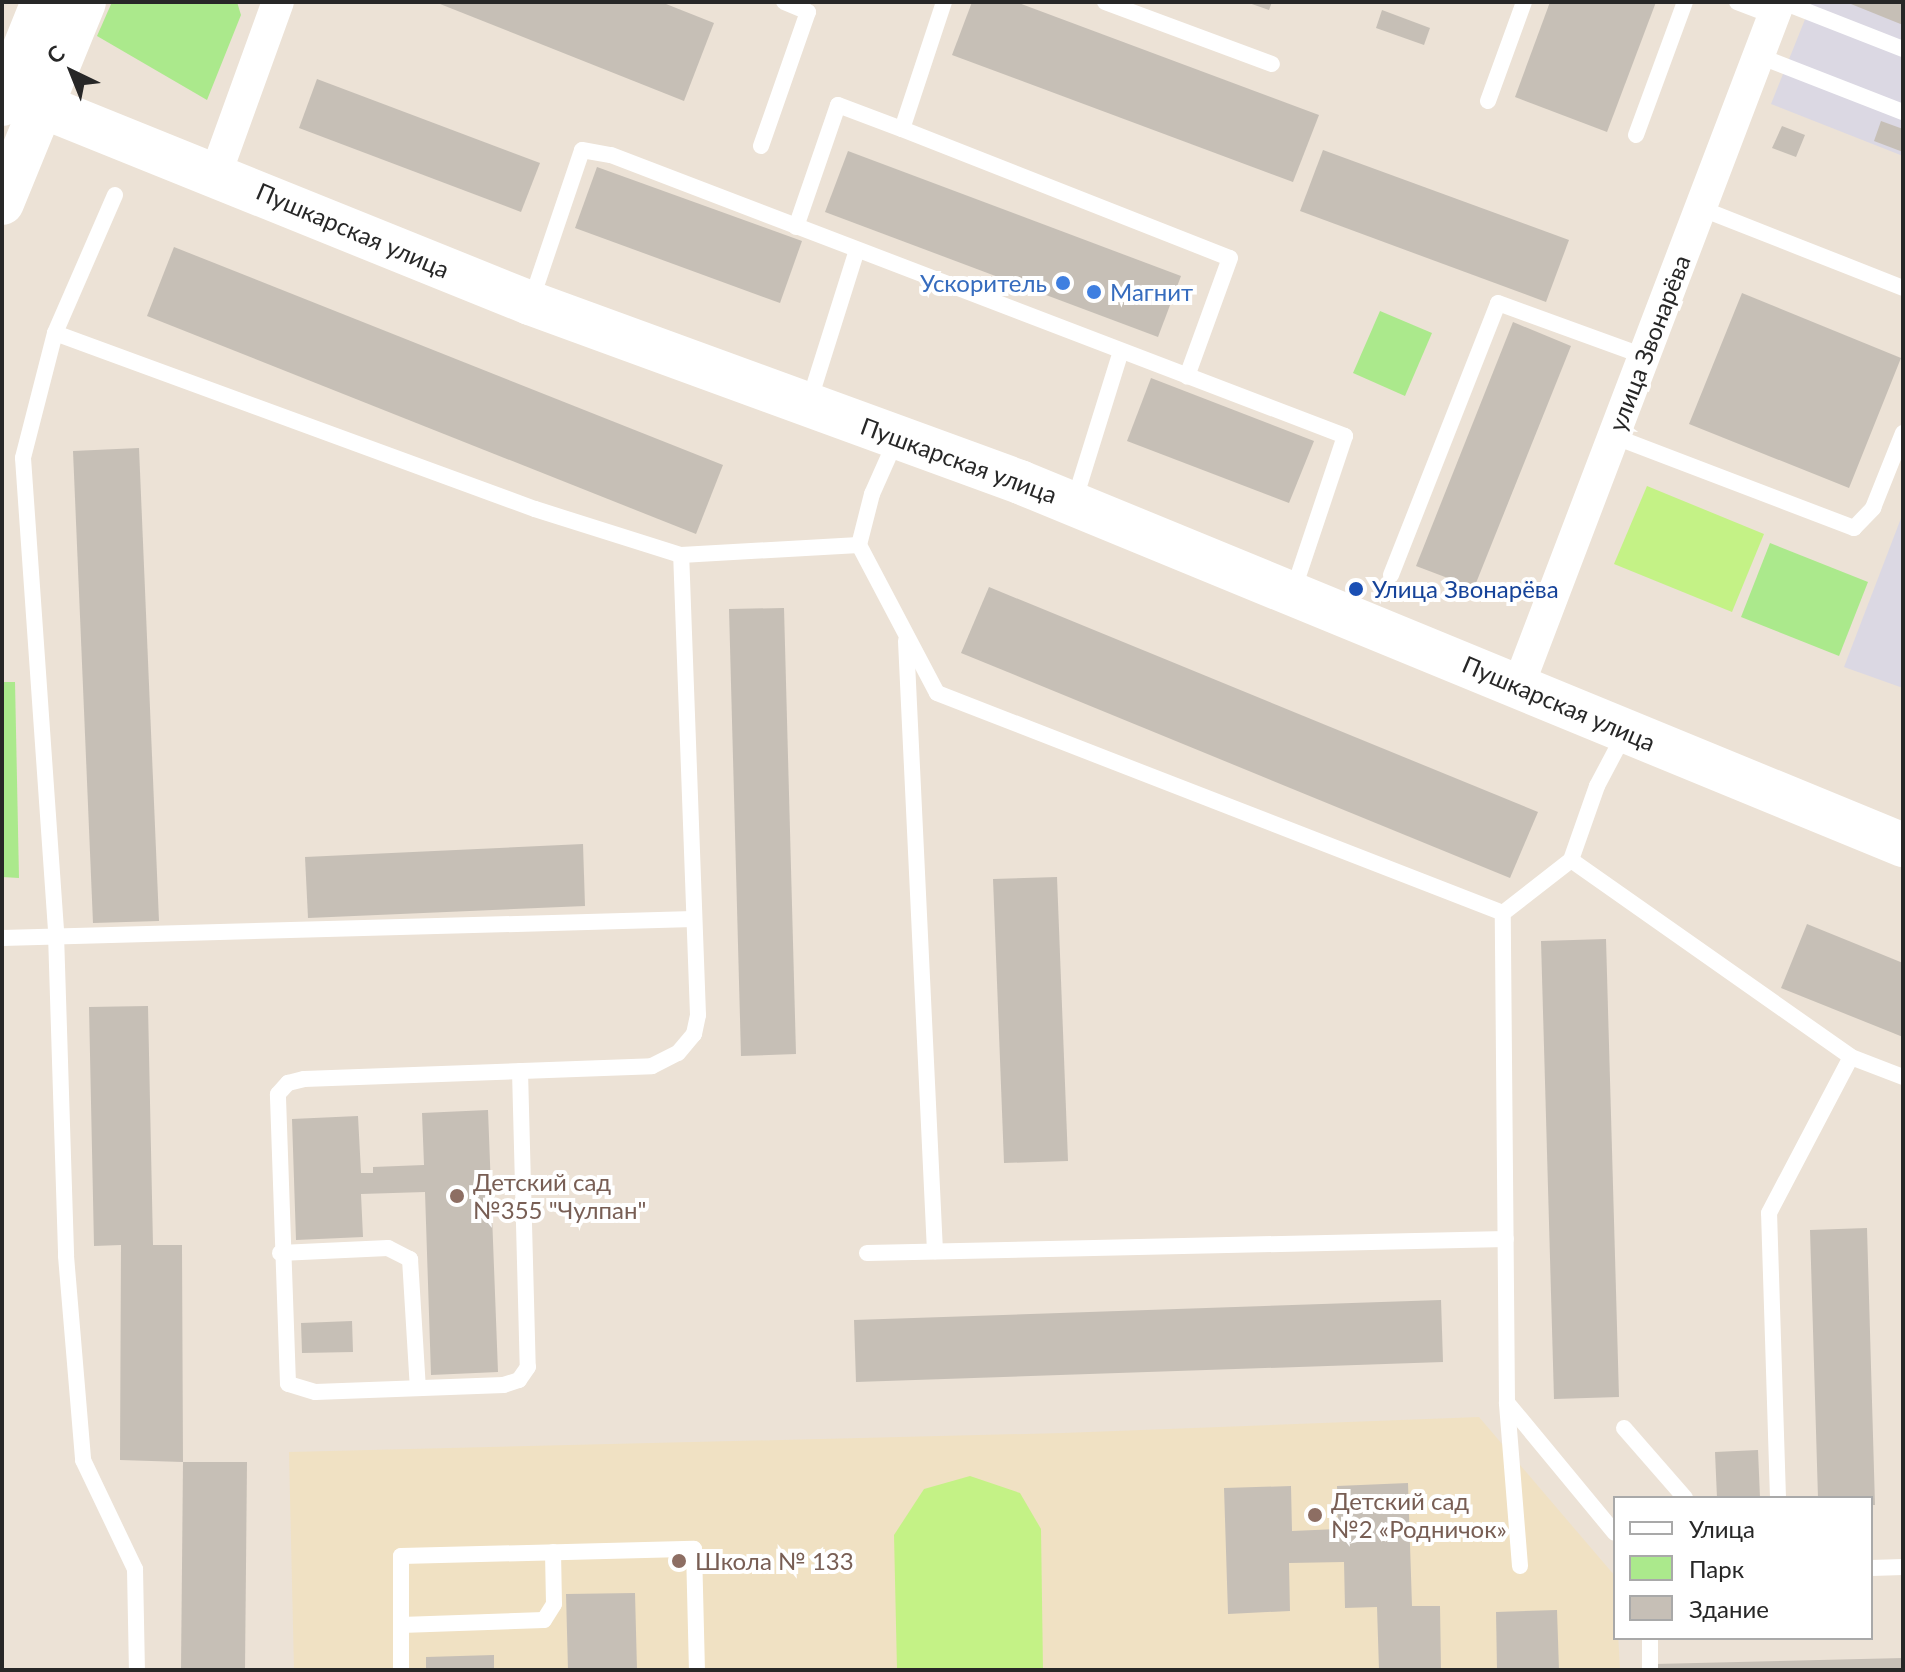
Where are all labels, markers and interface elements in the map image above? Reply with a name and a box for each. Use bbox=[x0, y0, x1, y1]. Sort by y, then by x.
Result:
north arrow bbox=[32, 32, 112, 112]
text: С bbox=[41, 39, 70, 69]
street label: Пушкарская улица bbox=[252, 176, 454, 284]
street label: улица Звонарёва bbox=[1602, 251, 1696, 435]
place label: Ускоритель bbox=[920, 269, 1047, 297]
marker: Ускоритель bbox=[1054, 274, 1072, 292]
place label: Магнит bbox=[1110, 278, 1193, 306]
marker: Магнит bbox=[1085, 283, 1103, 301]
street label: Пушкарская улица bbox=[857, 411, 1061, 509]
place label: Улица Звонарёва bbox=[1372, 575, 1559, 603]
marker: Улица Звонарёва bbox=[1347, 580, 1365, 598]
street label: Пушкарская улица bbox=[1458, 649, 1660, 757]
place label: Детский сад №355 "Чулпан" bbox=[473, 1168, 646, 1224]
marker: Детский сад №355 "Чулпан" bbox=[448, 1187, 466, 1205]
place label: Детский сад №2 «Родничок» bbox=[1331, 1487, 1507, 1543]
legend bbox=[1613, 1496, 1873, 1640]
marker: Детский сад №2 «Родничок» bbox=[1306, 1506, 1324, 1524]
text: Улица bbox=[1689, 1514, 1755, 1543]
place label: Школа № 133 bbox=[695, 1547, 854, 1575]
marker: Школа № 133 bbox=[670, 1552, 688, 1570]
text: Парк bbox=[1689, 1554, 1744, 1583]
text: Здание bbox=[1689, 1594, 1769, 1623]

